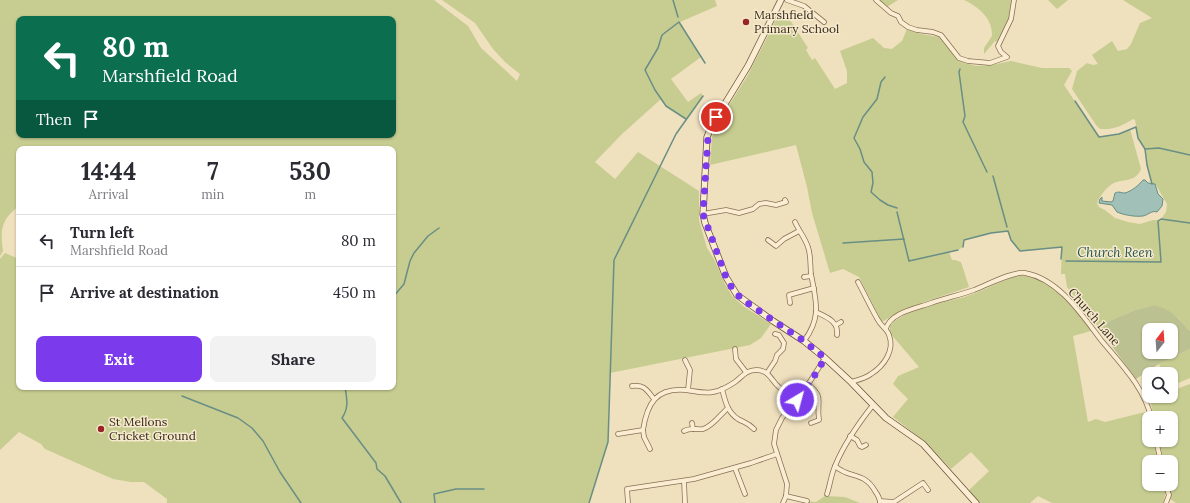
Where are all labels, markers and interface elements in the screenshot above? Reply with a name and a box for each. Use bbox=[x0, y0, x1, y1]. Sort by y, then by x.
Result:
place label: Marshfield Primary School bbox=[754, 7, 839, 36]
marker: Marshfield Primary School bbox=[741, 17, 751, 27]
text: 80 m bbox=[102, 29, 169, 65]
icon: left bbox=[36, 32, 88, 84]
text: Marshfield Road bbox=[102, 64, 238, 87]
pin bbox=[699, 100, 733, 134]
icon: arrive bbox=[705, 106, 727, 128]
icon: arrive bbox=[80, 108, 102, 130]
text: Then bbox=[36, 110, 72, 129]
text: 14:44 bbox=[81, 156, 136, 187]
text: 7 bbox=[207, 156, 218, 187]
text: 530 bbox=[289, 156, 331, 187]
text: Arrival bbox=[89, 186, 128, 203]
text: min bbox=[201, 186, 224, 203]
text: m bbox=[304, 186, 316, 203]
text: Turn left bbox=[70, 223, 134, 242]
icon: left bbox=[36, 230, 58, 252]
text: 80 m bbox=[341, 231, 376, 250]
text: Marshfield Road bbox=[70, 242, 168, 259]
water label: Church Reen bbox=[1077, 244, 1153, 261]
icon: arrive bbox=[36, 282, 58, 304]
text: Arrive at destination bbox=[70, 283, 219, 302]
text: 450 m bbox=[333, 283, 376, 302]
street label: Church Lane bbox=[1065, 285, 1124, 349]
north arrow bbox=[1142, 323, 1178, 359]
map controls bbox=[1142, 323, 1178, 491]
button: Exit bbox=[36, 336, 202, 382]
button: Share bbox=[210, 336, 376, 382]
button: search bbox=[1142, 367, 1178, 403]
position arrow bbox=[776, 379, 818, 421]
button: + bbox=[1142, 411, 1178, 447]
place label: St Mellons Cricket Ground bbox=[109, 414, 196, 443]
marker: St Mellons Cricket Ground bbox=[96, 424, 106, 434]
button: − bbox=[1142, 455, 1178, 491]

